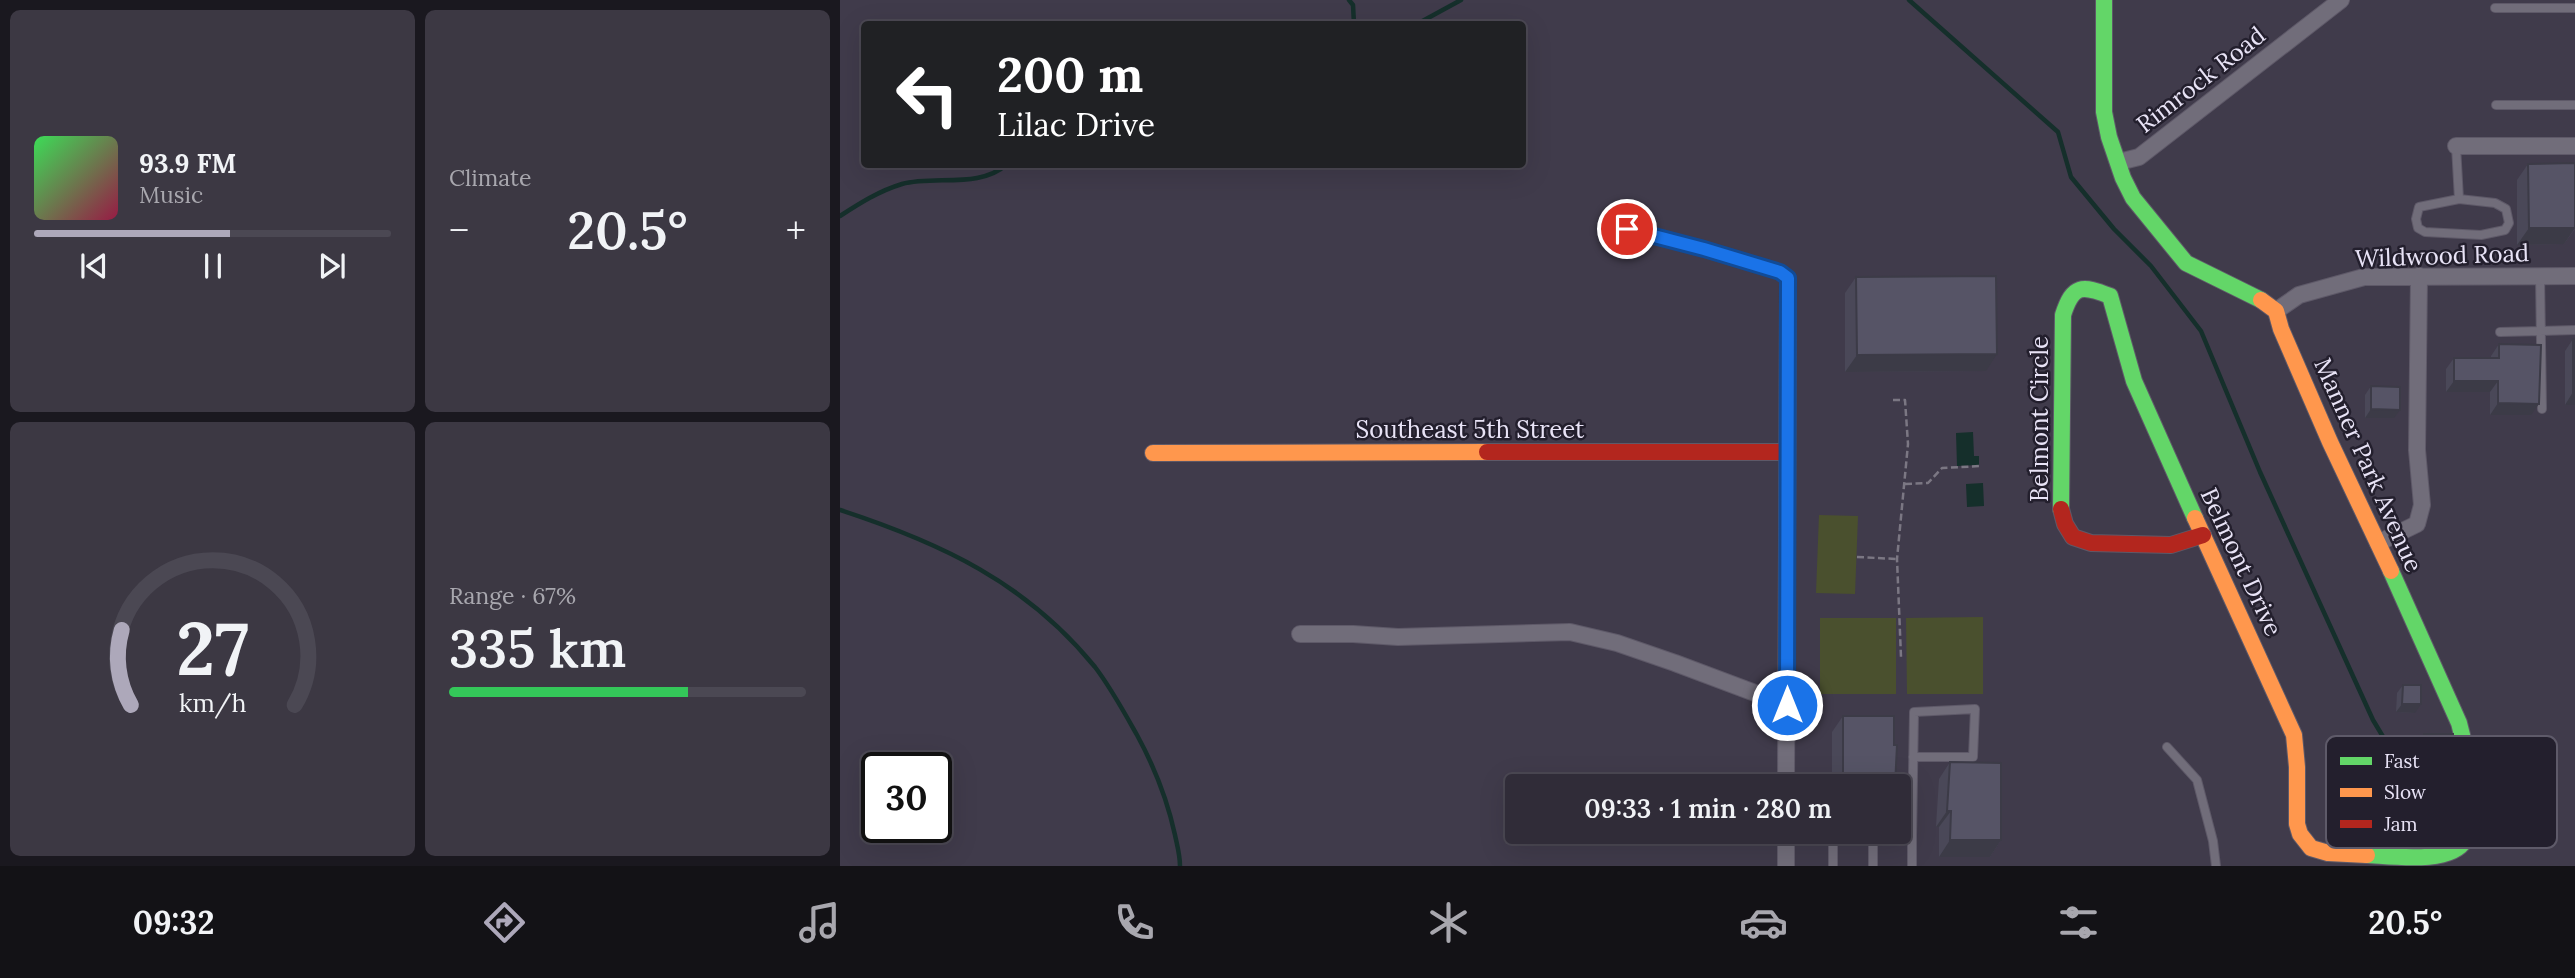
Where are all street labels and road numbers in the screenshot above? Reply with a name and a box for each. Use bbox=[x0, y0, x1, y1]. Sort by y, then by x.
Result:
street label: Rimrock Road bbox=[2130, 20, 2271, 140]
street label: Wildwood Road bbox=[2354, 237, 2530, 274]
street label: Belmont Circle bbox=[2024, 336, 2055, 502]
street label: Manner Park Avenue bbox=[2307, 353, 2430, 577]
street label: Southeast 5th Street bbox=[1356, 414, 1585, 445]
street label: Belmont Drive bbox=[2194, 483, 2289, 641]

